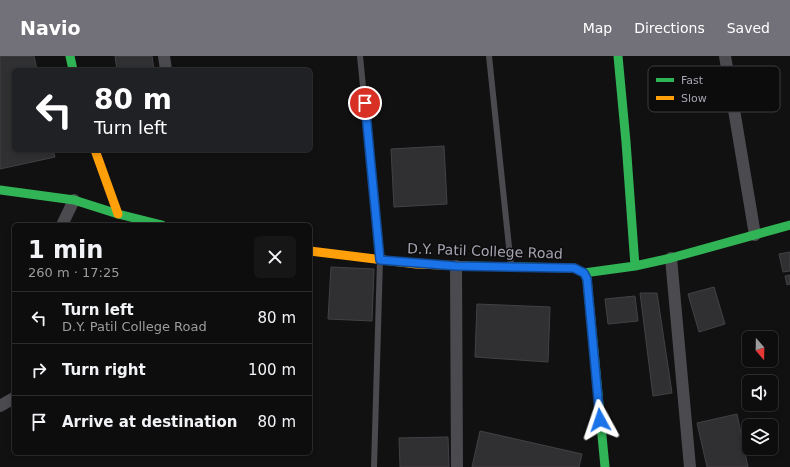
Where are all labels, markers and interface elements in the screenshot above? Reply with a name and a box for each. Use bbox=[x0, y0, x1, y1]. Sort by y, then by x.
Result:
text: Navio bbox=[20, 17, 81, 39]
text: Map bbox=[583, 20, 612, 36]
text: Directions bbox=[634, 20, 705, 36]
text: Saved bbox=[727, 20, 770, 36]
legend bbox=[648, 66, 780, 112]
text: Fast bbox=[681, 74, 704, 87]
text: 80 m bbox=[94, 83, 172, 116]
icon: left bbox=[28, 84, 80, 136]
pin bbox=[348, 86, 382, 120]
icon: arrive bbox=[354, 92, 376, 114]
text: Slow bbox=[681, 92, 707, 105]
text: Turn left bbox=[94, 117, 167, 138]
text: 1 min bbox=[28, 236, 103, 264]
button: close bbox=[254, 236, 296, 278]
street label: D.Y. Patil College Road bbox=[407, 240, 563, 262]
text: 260 m · 17:25 bbox=[28, 265, 119, 280]
text: Turn left bbox=[62, 301, 134, 319]
icon: left bbox=[28, 307, 50, 329]
text: 80 m bbox=[258, 309, 296, 327]
text: D.Y. Patil College Road bbox=[62, 319, 207, 334]
north arrow bbox=[742, 331, 778, 367]
map controls bbox=[742, 331, 778, 455]
icon: right bbox=[28, 359, 50, 381]
text: Turn right bbox=[62, 361, 146, 379]
text: 100 m bbox=[248, 361, 296, 379]
button: sound bbox=[742, 375, 778, 411]
position arrow bbox=[579, 399, 621, 441]
icon: arrive bbox=[28, 411, 50, 433]
text: Arrive at destination bbox=[62, 413, 237, 431]
text: 80 m bbox=[258, 413, 296, 431]
button: layers bbox=[742, 419, 778, 455]

